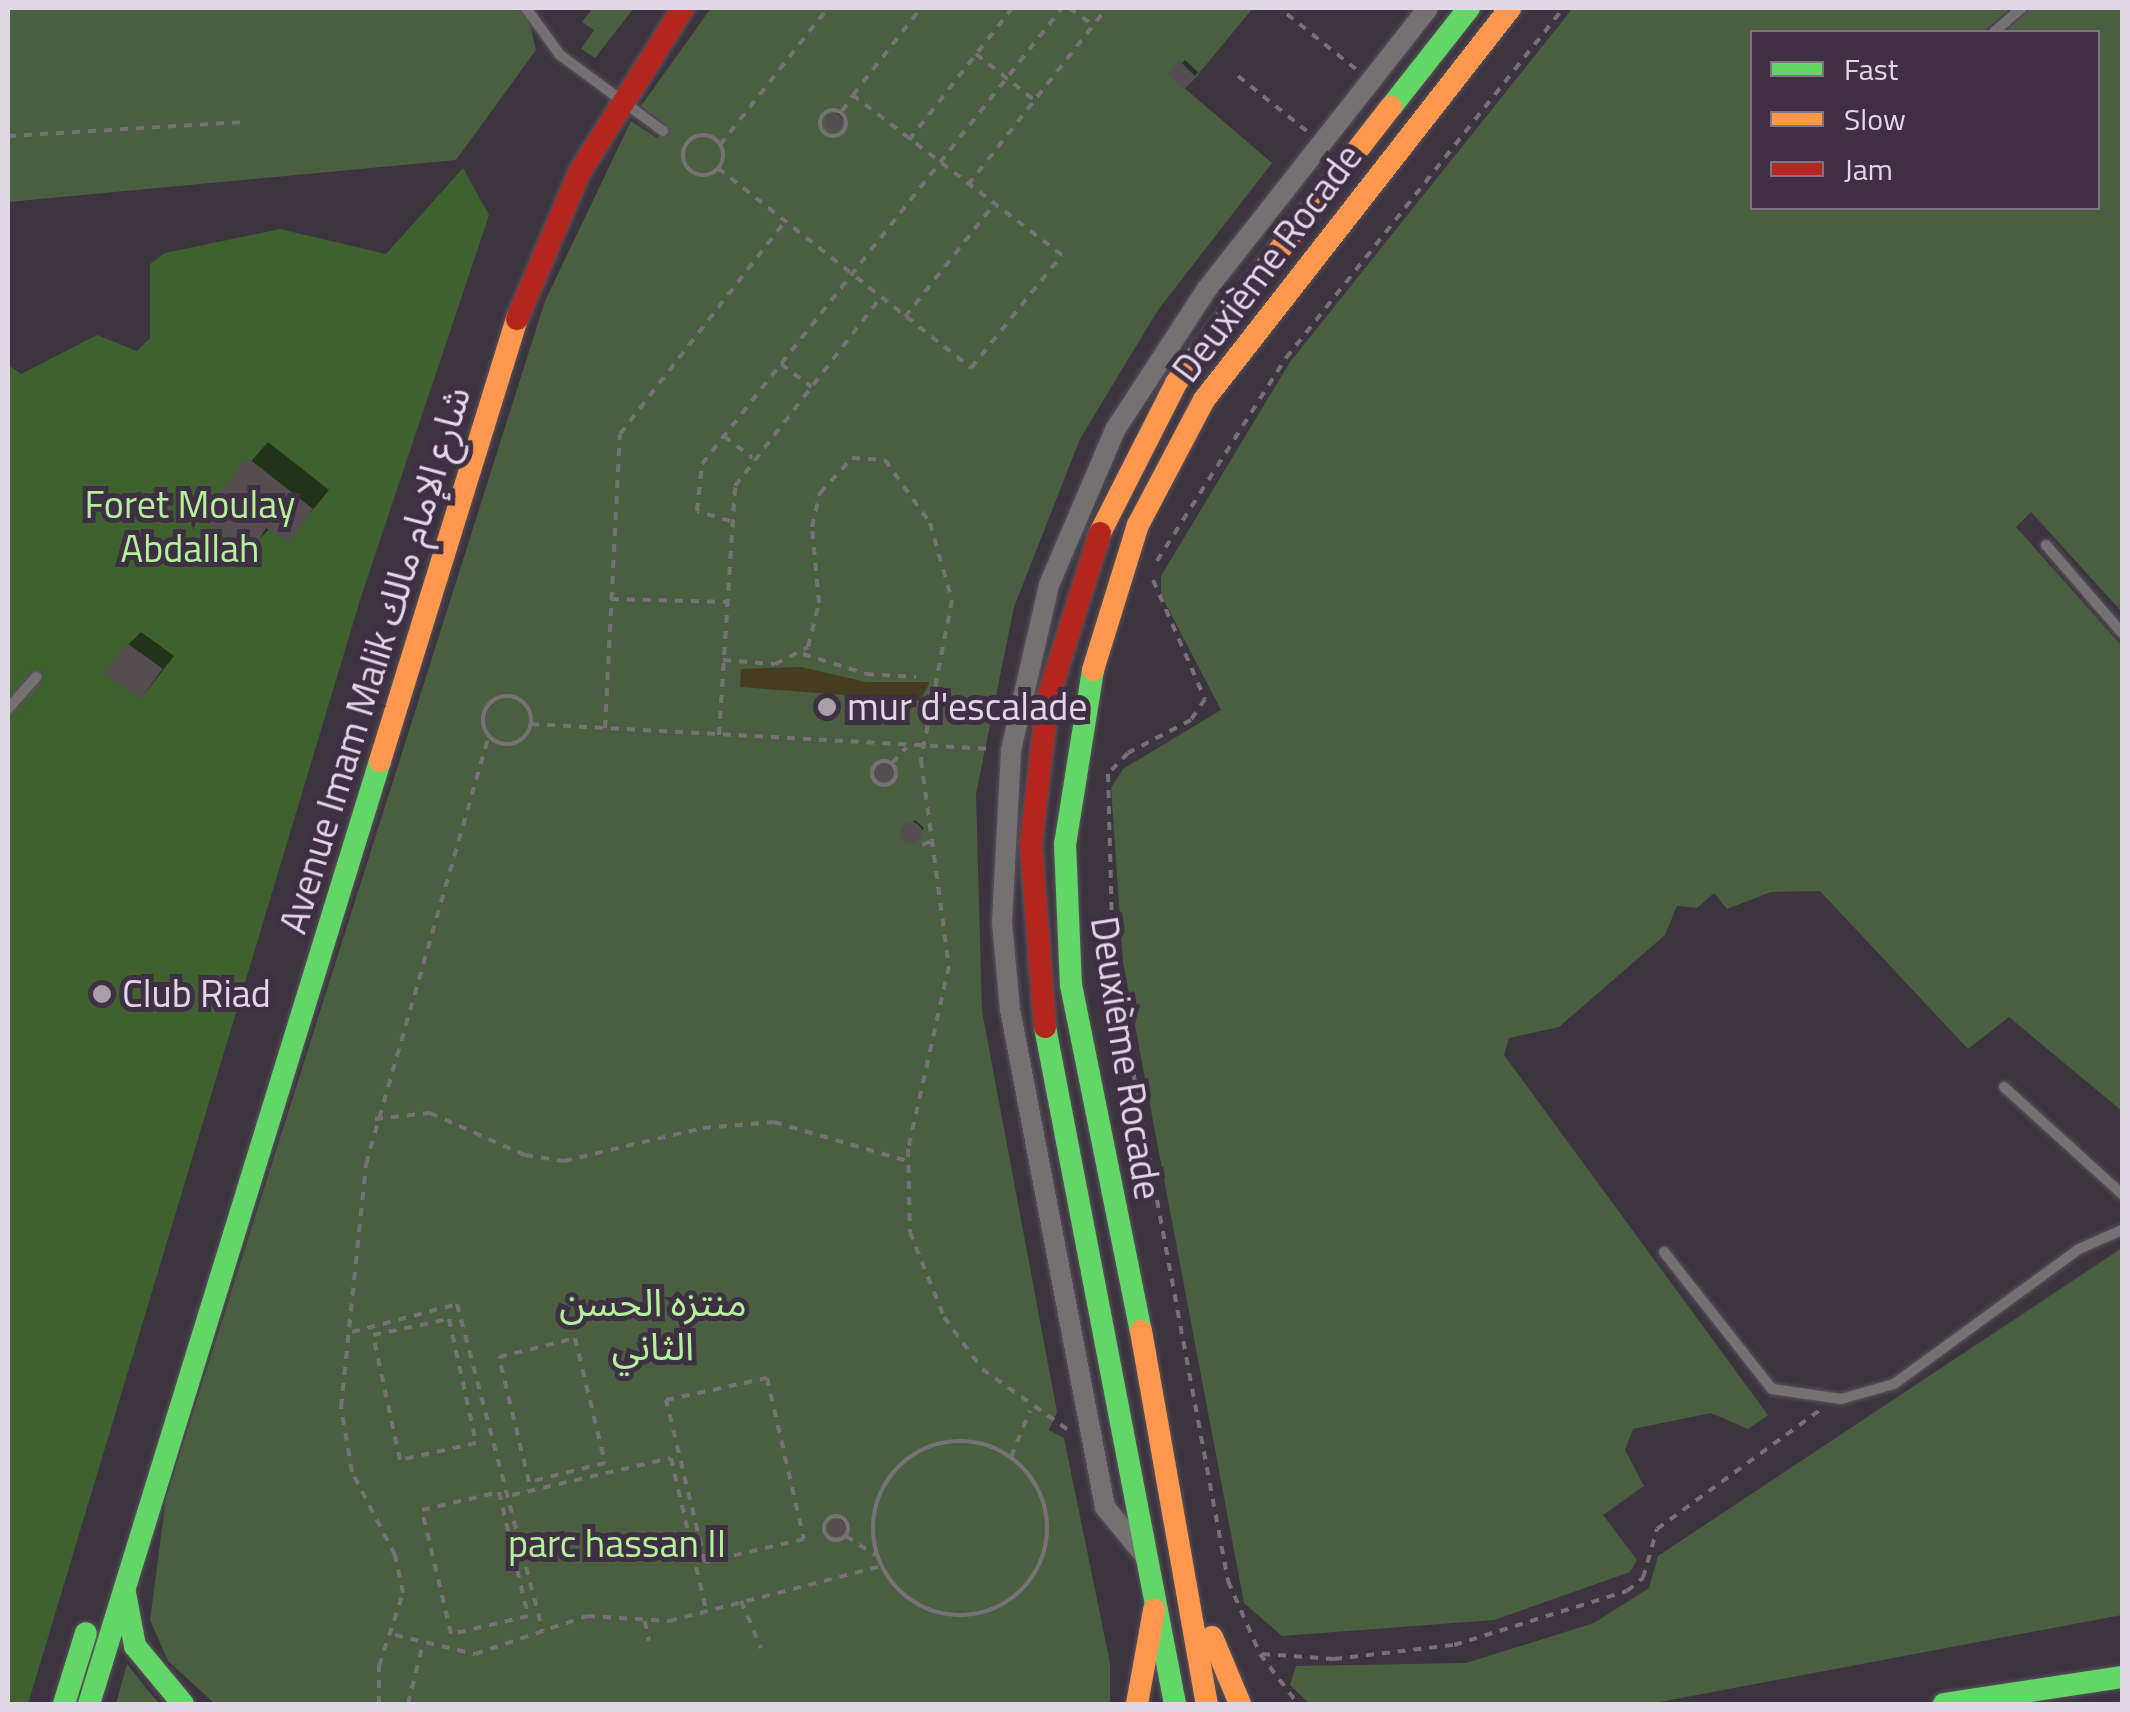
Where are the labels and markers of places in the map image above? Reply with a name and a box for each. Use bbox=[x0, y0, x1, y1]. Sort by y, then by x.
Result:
place label: mur d'escalade bbox=[847, 684, 1087, 730]
marker: mur d'escalade bbox=[816, 696, 838, 718]
place label: Club Riad bbox=[122, 971, 271, 1017]
marker: Club Riad bbox=[91, 983, 113, 1005]

